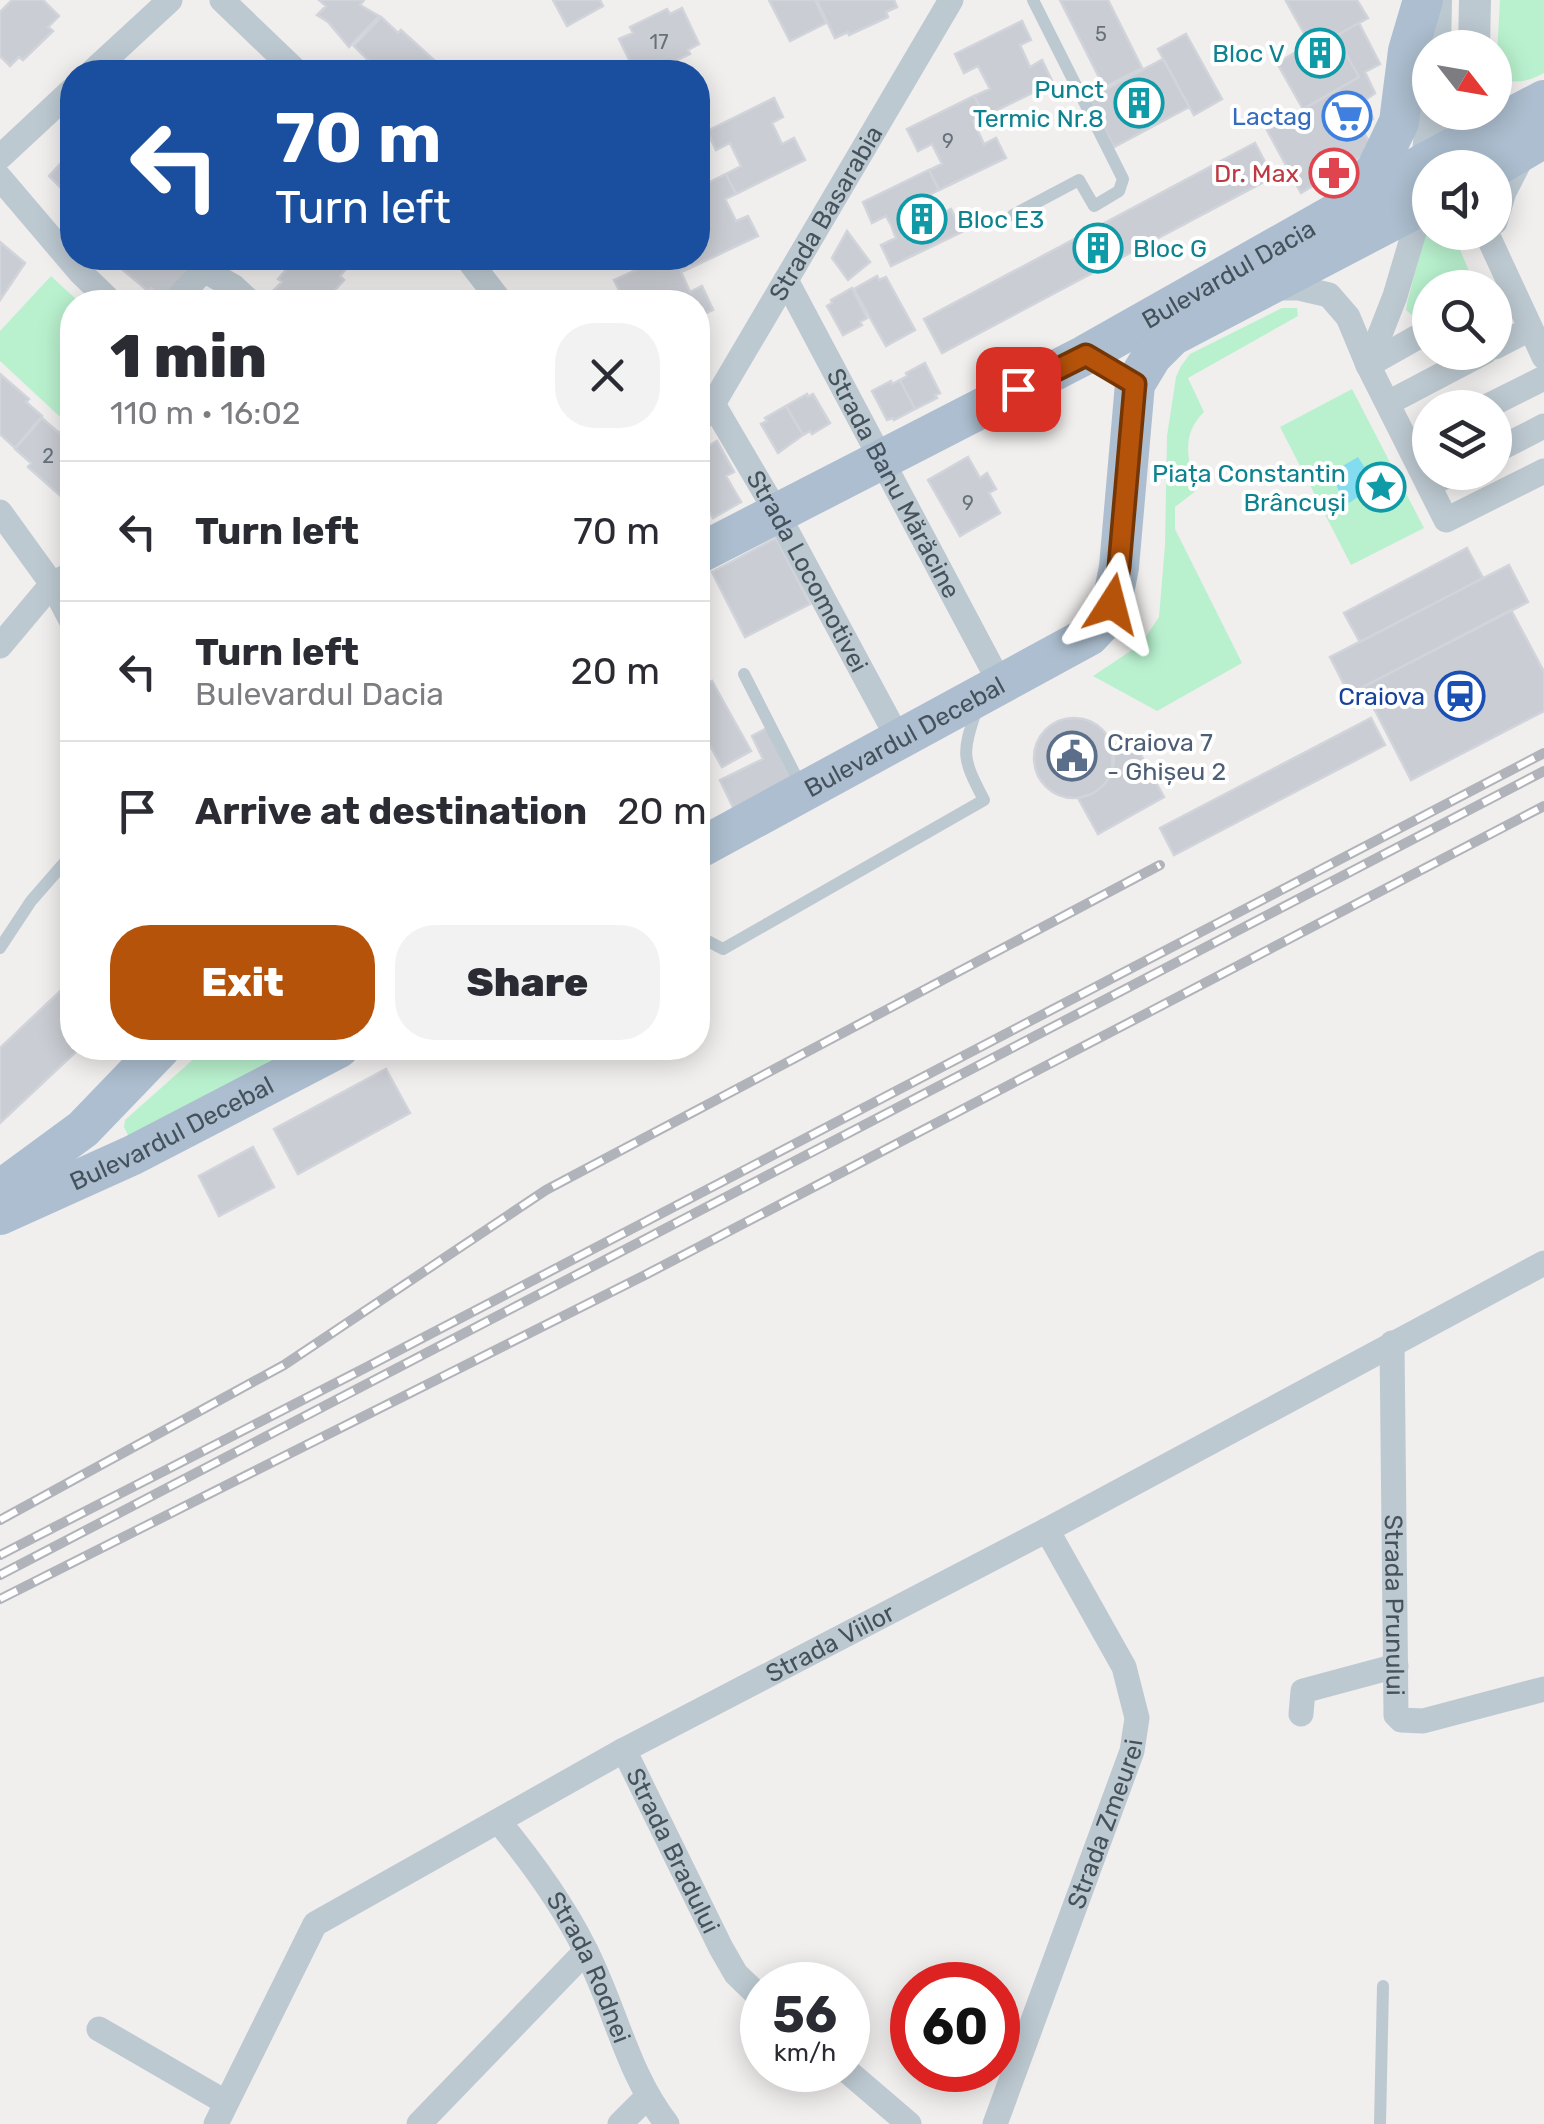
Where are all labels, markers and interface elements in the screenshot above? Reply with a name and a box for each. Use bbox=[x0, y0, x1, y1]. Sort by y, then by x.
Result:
house number: 5 bbox=[1095, 22, 1107, 46]
building icon: Bloc V bbox=[1294, 27, 1346, 79]
house number: 17 bbox=[650, 30, 668, 54]
north arrow bbox=[1412, 30, 1512, 130]
map controls bbox=[1412, 30, 1512, 490]
place label: Bloc V bbox=[1212, 39, 1285, 68]
place label: Punct Termic Nr.8 bbox=[973, 75, 1104, 133]
building icon: Punct Termic Nr.8 bbox=[1113, 77, 1165, 129]
supermarket icon: Lactag bbox=[1321, 90, 1373, 142]
text: 70 m bbox=[275, 97, 442, 180]
icon: left bbox=[110, 100, 240, 230]
place label: Lactag bbox=[1232, 102, 1312, 131]
street label: Strada Basarabia bbox=[763, 120, 888, 306]
house number: 9 bbox=[942, 129, 954, 153]
pharmacy icon: Dr. Max bbox=[1308, 147, 1360, 199]
button: sound bbox=[1412, 150, 1512, 250]
place label: Dr. Max bbox=[1214, 159, 1299, 188]
text: Turn left bbox=[275, 181, 451, 234]
building icon: Bloc E3 bbox=[896, 193, 948, 245]
place label: Bloc E3 bbox=[957, 205, 1044, 234]
street label: Bulevardul Dacia bbox=[1137, 213, 1320, 334]
building icon: Bloc G bbox=[1072, 222, 1124, 274]
place label: Bloc G bbox=[1133, 234, 1207, 263]
button: search bbox=[1412, 270, 1512, 370]
text: 1 min bbox=[110, 321, 267, 392]
button: close bbox=[555, 323, 660, 428]
pin bbox=[976, 347, 1061, 432]
icon: arrive bbox=[991, 362, 1046, 417]
street label: Strada Banu Mărăcine bbox=[821, 363, 967, 603]
button: layers bbox=[1412, 390, 1512, 490]
text: 110 m · 16:02 bbox=[110, 394, 301, 432]
house number: 2 bbox=[42, 444, 54, 468]
place label: Piața Constantin Brâncuși bbox=[1152, 459, 1346, 517]
place icon: Piața Constantin Brâncuși bbox=[1355, 461, 1407, 513]
street label: Strada Locomotivei bbox=[741, 465, 874, 677]
house number: 9 bbox=[962, 491, 974, 515]
icon: left bbox=[110, 504, 165, 559]
text: Turn left bbox=[195, 508, 359, 554]
text: 70 m bbox=[573, 508, 660, 554]
position arrow bbox=[1060, 552, 1164, 656]
text: Turn left bbox=[195, 629, 359, 675]
icon: left bbox=[110, 644, 165, 699]
text: 20 m bbox=[570, 648, 660, 694]
street label: Bulevardul Decebal bbox=[799, 670, 1010, 803]
station icon: Craiova bbox=[1434, 670, 1486, 722]
text: Bulevardul Dacia bbox=[195, 675, 444, 713]
place label: Craiova bbox=[1338, 682, 1425, 711]
place label: Craiova 7 - Ghișeu 2 bbox=[1107, 728, 1226, 786]
public building icon: Craiova 7 - Ghișeu 2 bbox=[1046, 730, 1098, 782]
icon: arrive bbox=[110, 784, 165, 839]
text: Arrive at destination bbox=[195, 788, 587, 834]
text: 20 m bbox=[617, 788, 707, 834]
button: Exit bbox=[110, 925, 375, 1040]
button: Share bbox=[395, 925, 660, 1040]
street label: Bulevardul Decebal bbox=[65, 1070, 278, 1196]
street label: Strada Prunului bbox=[1379, 1514, 1410, 1696]
street label: Strada Viilor bbox=[761, 1597, 900, 1688]
street label: Strada Zmeurei bbox=[1061, 1737, 1148, 1913]
street label: Strada Bradului bbox=[621, 1763, 726, 1938]
street label: Strada Rodnei bbox=[541, 1886, 637, 2047]
speed limit sign: 60 bbox=[890, 1962, 1020, 2092]
text: 56 bbox=[773, 1985, 837, 2045]
text: km/h bbox=[774, 2038, 836, 2067]

